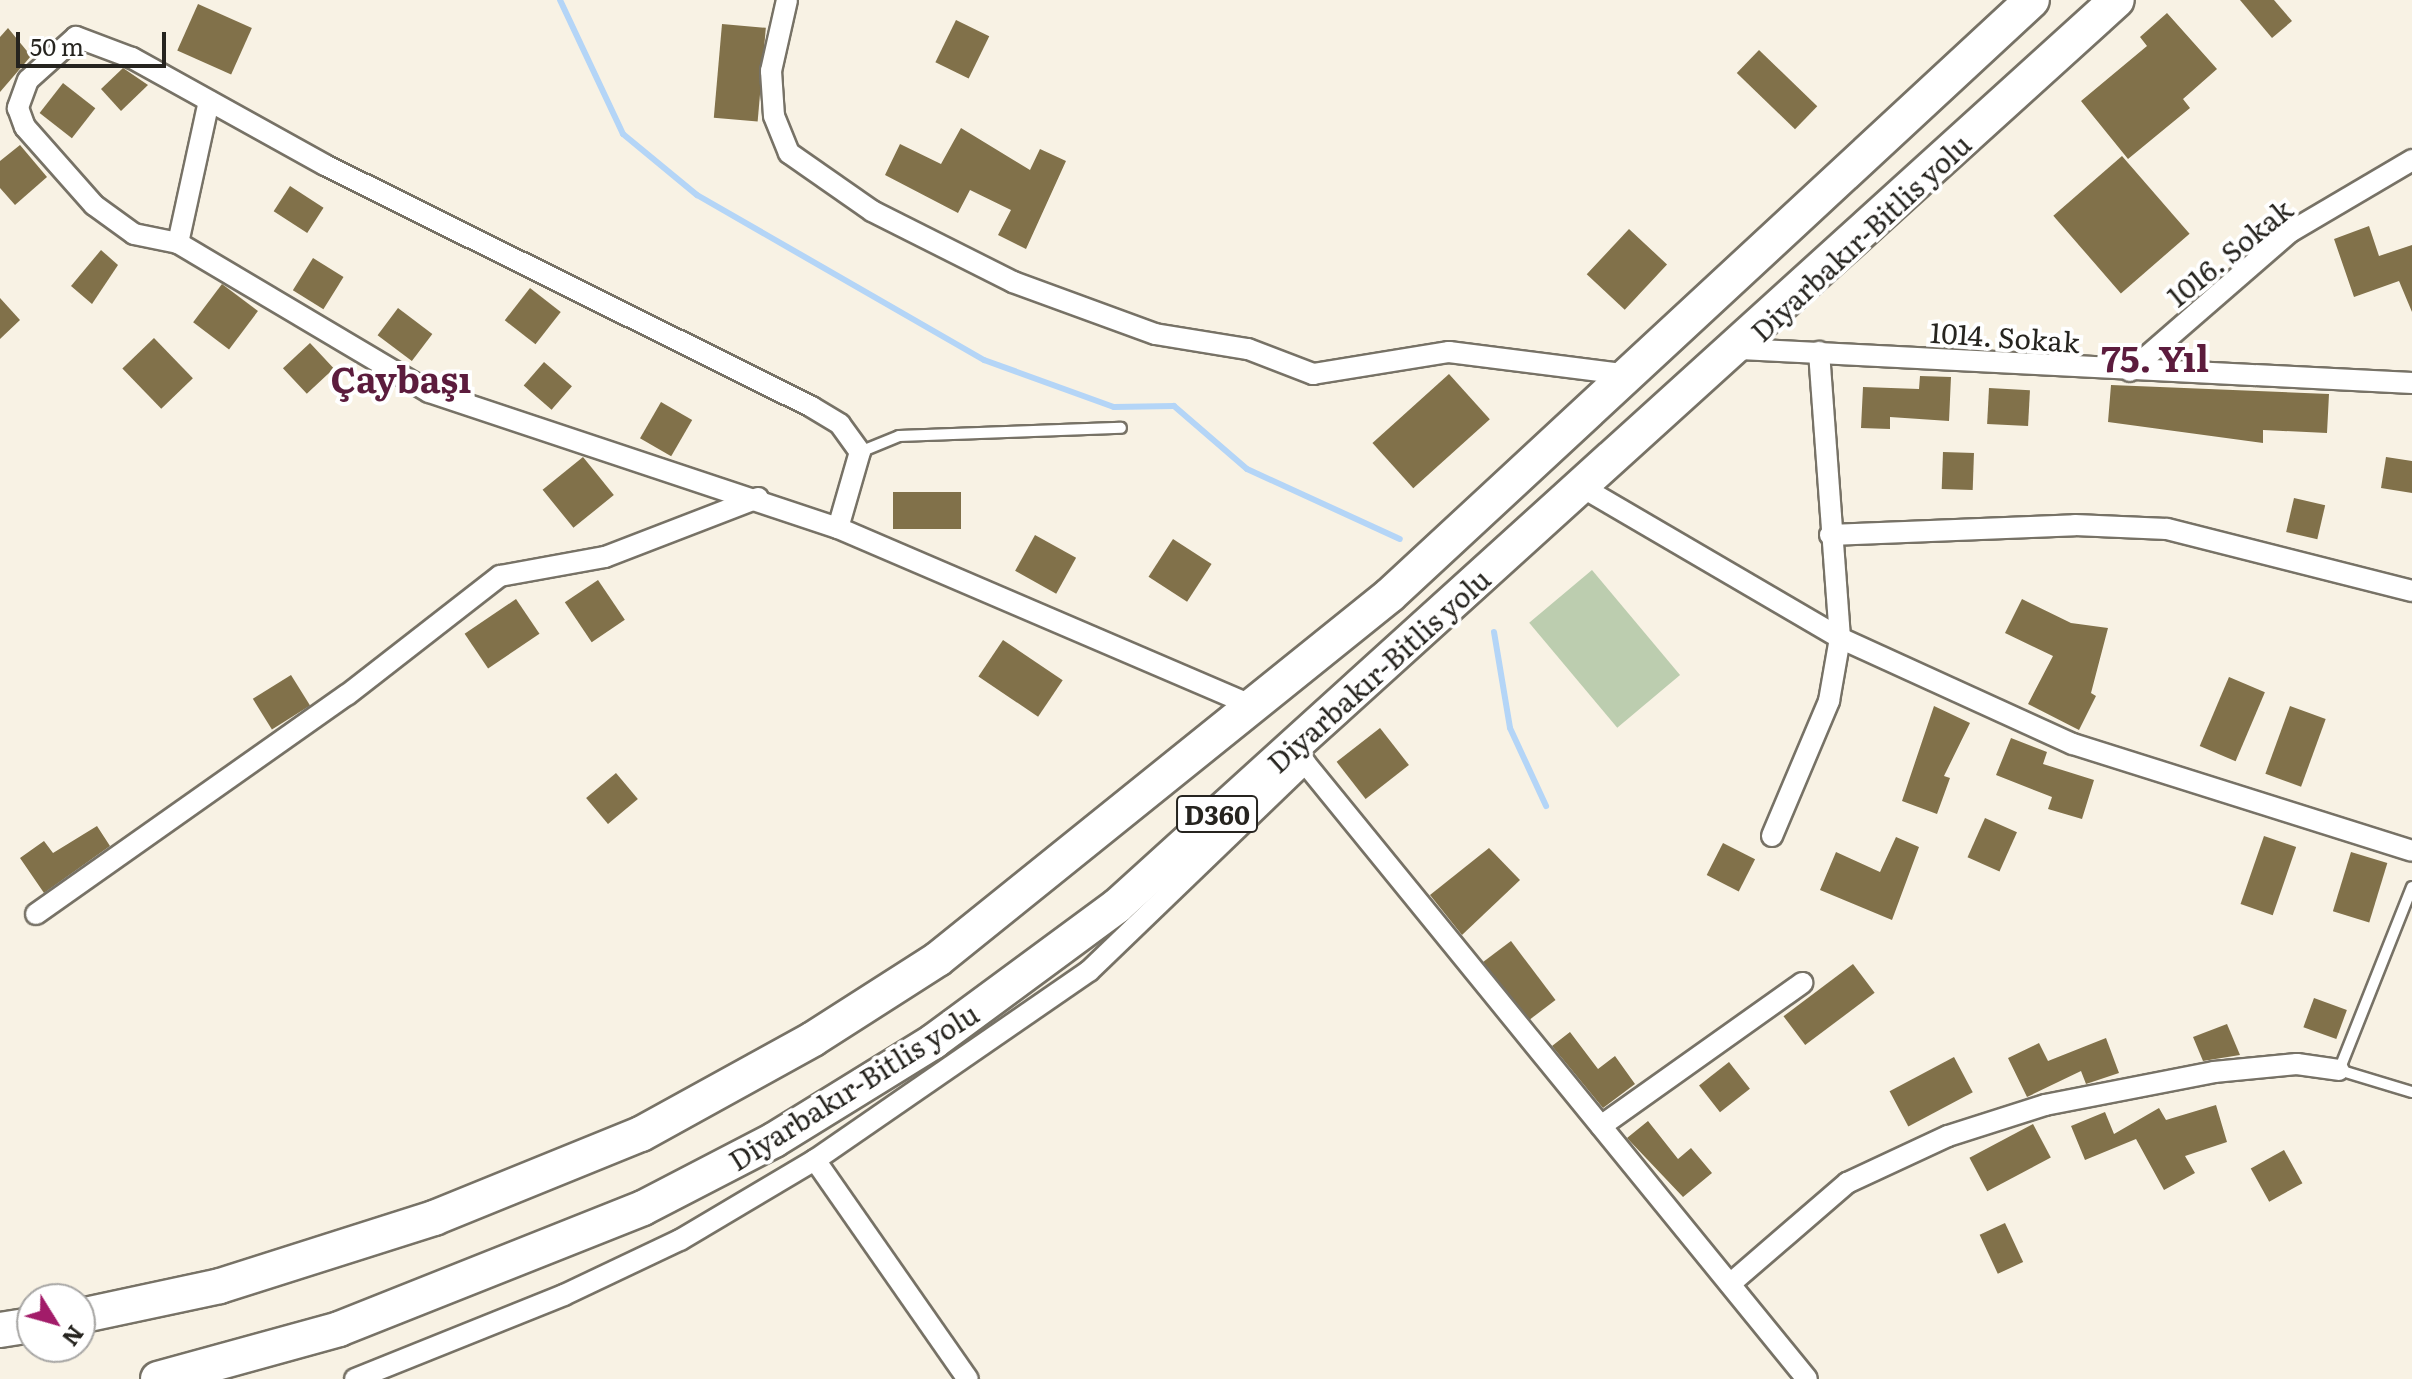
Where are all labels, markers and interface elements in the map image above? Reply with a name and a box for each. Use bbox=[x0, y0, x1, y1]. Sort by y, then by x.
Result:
scale bar bbox=[20, 16, 170, 66]
text: 50 m bbox=[30, 28, 84, 63]
street label: Diyarbakır-Bitlis yolu bbox=[1743, 127, 1977, 347]
street label: 1016. Sokak bbox=[2160, 191, 2298, 313]
street label: 1014. Sokak bbox=[1929, 314, 2081, 358]
district label: 75. Yıl bbox=[2101, 335, 2209, 379]
district label: Çaybaşı bbox=[331, 356, 471, 400]
street label: Diyarbakır-Bitlis yolu bbox=[1260, 561, 1496, 779]
road number: D360 bbox=[1175, 792, 1259, 836]
street label: Diyarbakır-Bitlis yolu bbox=[722, 995, 984, 1177]
north arrow bbox=[16, 1283, 96, 1363]
text: N bbox=[55, 1319, 93, 1354]

